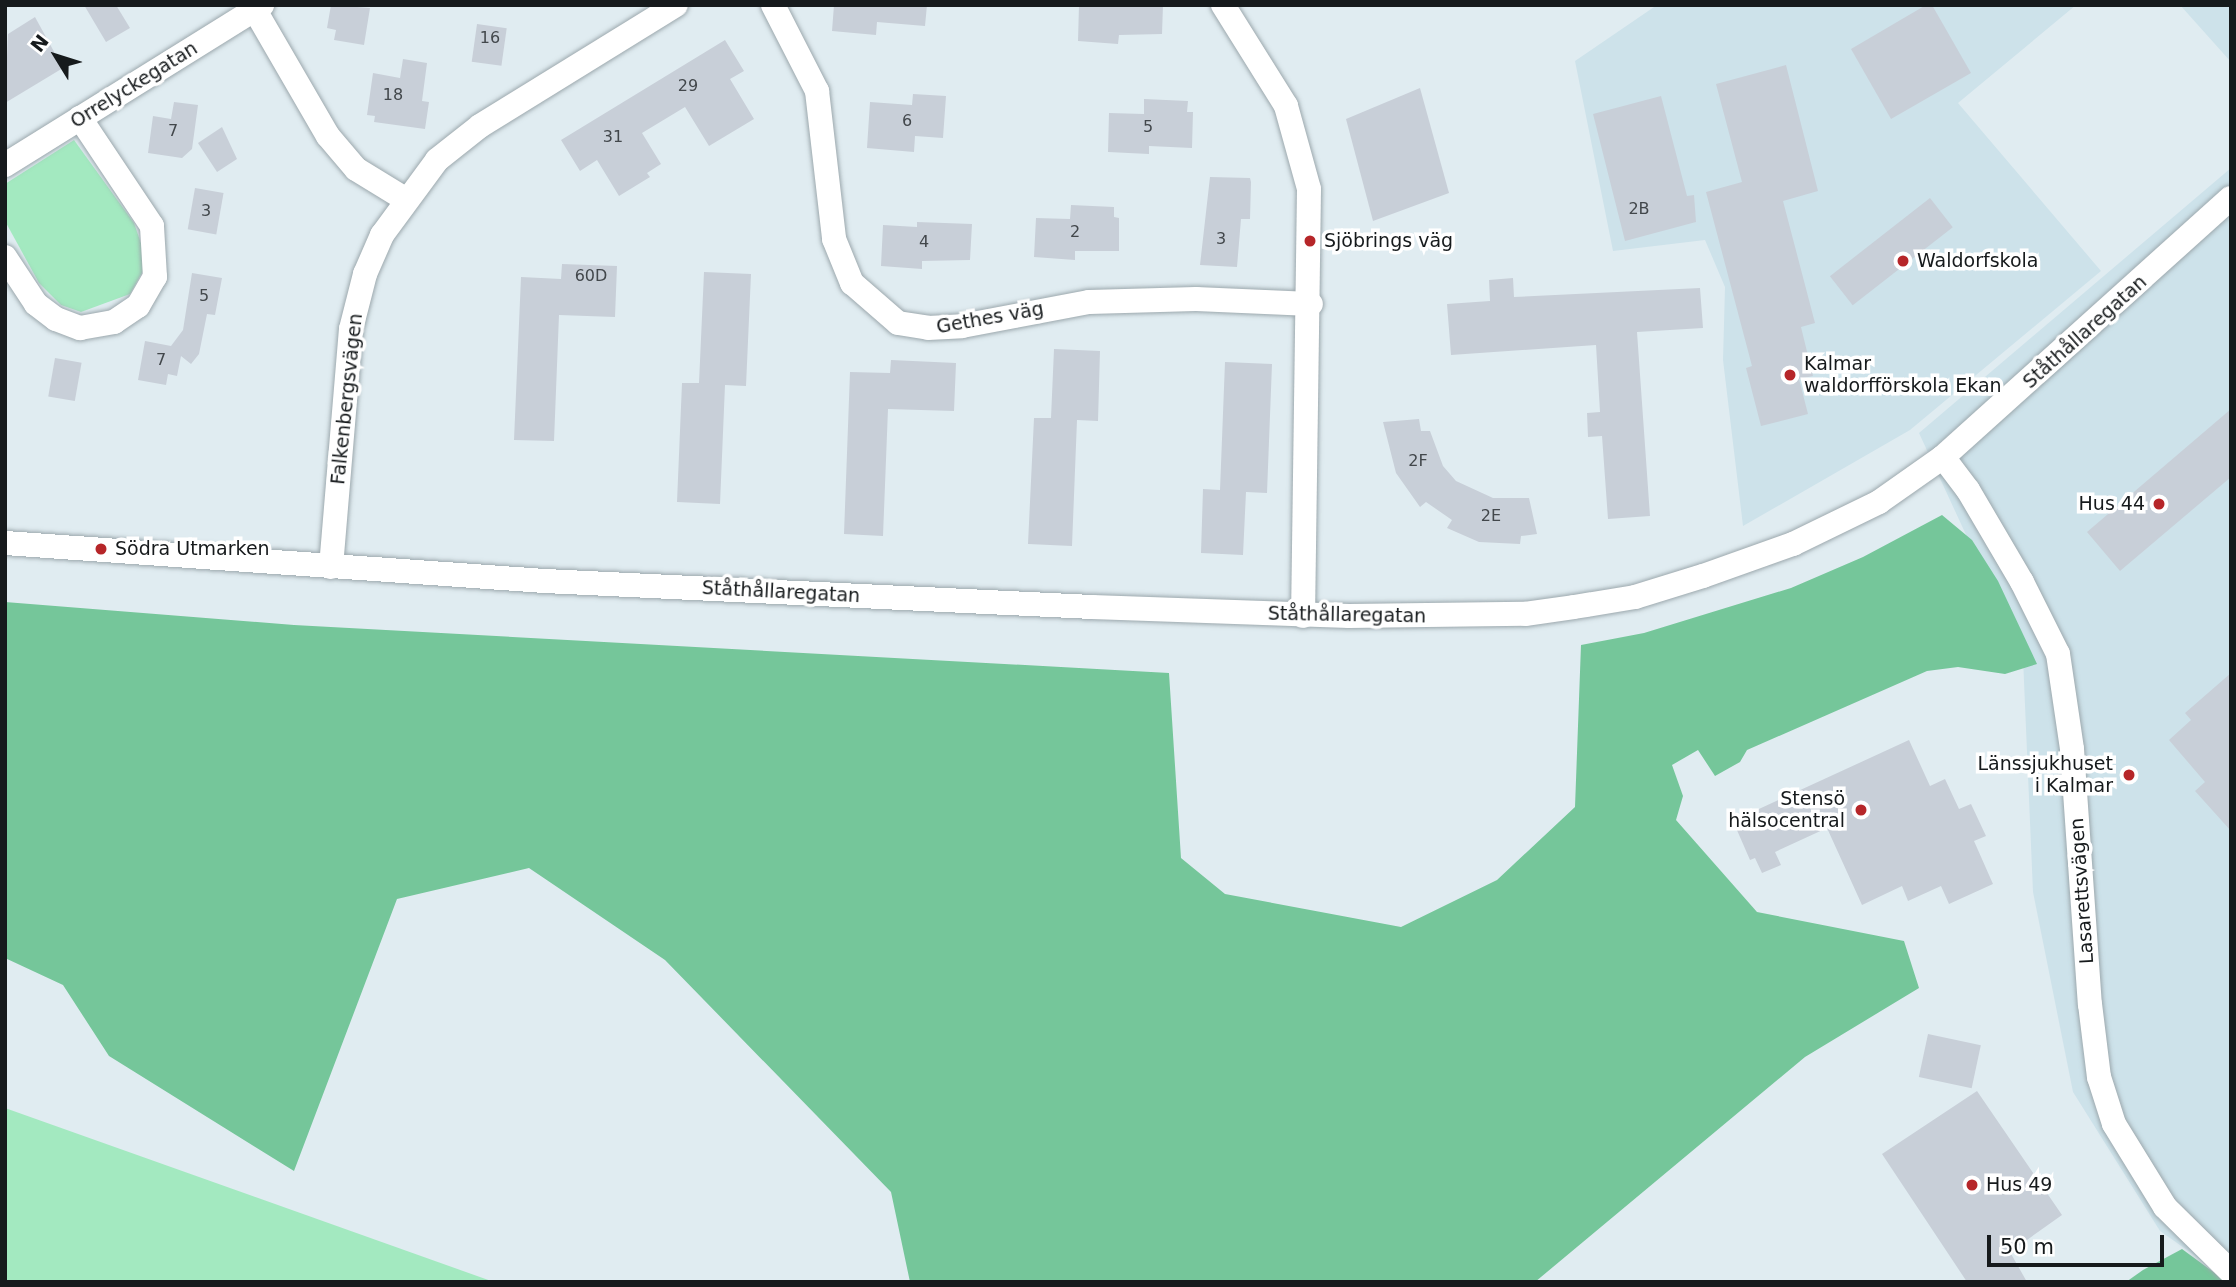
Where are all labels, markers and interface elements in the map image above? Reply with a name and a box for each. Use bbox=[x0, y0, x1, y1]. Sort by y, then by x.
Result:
north arrow bbox=[21, 21, 91, 91]
house number: 16 bbox=[480, 28, 500, 48]
text: N bbox=[26, 30, 53, 56]
street label: Orrelyckegatan bbox=[66, 37, 202, 133]
house number: 29 bbox=[678, 76, 698, 96]
house number: 18 bbox=[383, 85, 403, 105]
house number: 6 bbox=[902, 111, 912, 131]
house number: 5 bbox=[1143, 117, 1153, 137]
house number: 7 bbox=[168, 121, 178, 141]
house number: 31 bbox=[603, 127, 623, 147]
house number: 2B bbox=[1628, 199, 1650, 219]
house number: 3 bbox=[201, 201, 211, 221]
house number: 2 bbox=[1070, 222, 1080, 242]
house number: 3 bbox=[1216, 229, 1226, 249]
place label: Sjöbrings väg bbox=[1324, 230, 1453, 252]
house number: 4 bbox=[919, 232, 929, 252]
marker: Sjöbrings väg bbox=[1302, 233, 1318, 249]
place label: Waldorfskola bbox=[1917, 250, 2038, 272]
marker: Waldorfskola bbox=[1895, 253, 1911, 269]
house number: 60D bbox=[575, 266, 607, 286]
street label: Ståthållaregatan bbox=[2019, 271, 2151, 393]
house number: 5 bbox=[199, 286, 209, 306]
street label: Gethes väg bbox=[935, 297, 1045, 339]
street label: Falkenbergsvägen bbox=[327, 312, 367, 486]
house number: 7 bbox=[156, 350, 166, 370]
place label: Kalmar waldorfförskola Ekan bbox=[1804, 353, 2002, 397]
marker: Kalmar waldorfförskola Ekan bbox=[1782, 367, 1798, 383]
house number: 2F bbox=[1408, 451, 1428, 471]
place label: Hus 44 bbox=[2079, 493, 2145, 515]
marker: Hus 44 bbox=[2151, 496, 2167, 512]
house number: 2E bbox=[1481, 506, 1501, 526]
place label: Södra Utmarken bbox=[115, 538, 270, 560]
marker: Södra Utmarken bbox=[93, 541, 109, 557]
street label: Ståthållaregatan bbox=[701, 576, 861, 608]
street label: Ståthållaregatan bbox=[1268, 602, 1426, 628]
place label: Länssjukhuset i Kalmar bbox=[1977, 753, 2113, 797]
marker: Länssjukhuset i Kalmar bbox=[2119, 765, 2139, 785]
place label: Stensö hälsocentral bbox=[1728, 788, 1845, 832]
marker: Stensö hälsocentral bbox=[1851, 800, 1871, 820]
street label: Lasarettsvägen bbox=[2066, 817, 2098, 965]
place label: Hus 49 bbox=[1986, 1174, 2052, 1196]
marker: Hus 49 bbox=[1964, 1177, 1980, 1193]
scale bar bbox=[1991, 1220, 2168, 1264]
text: 50 m bbox=[2000, 1235, 2054, 1259]

